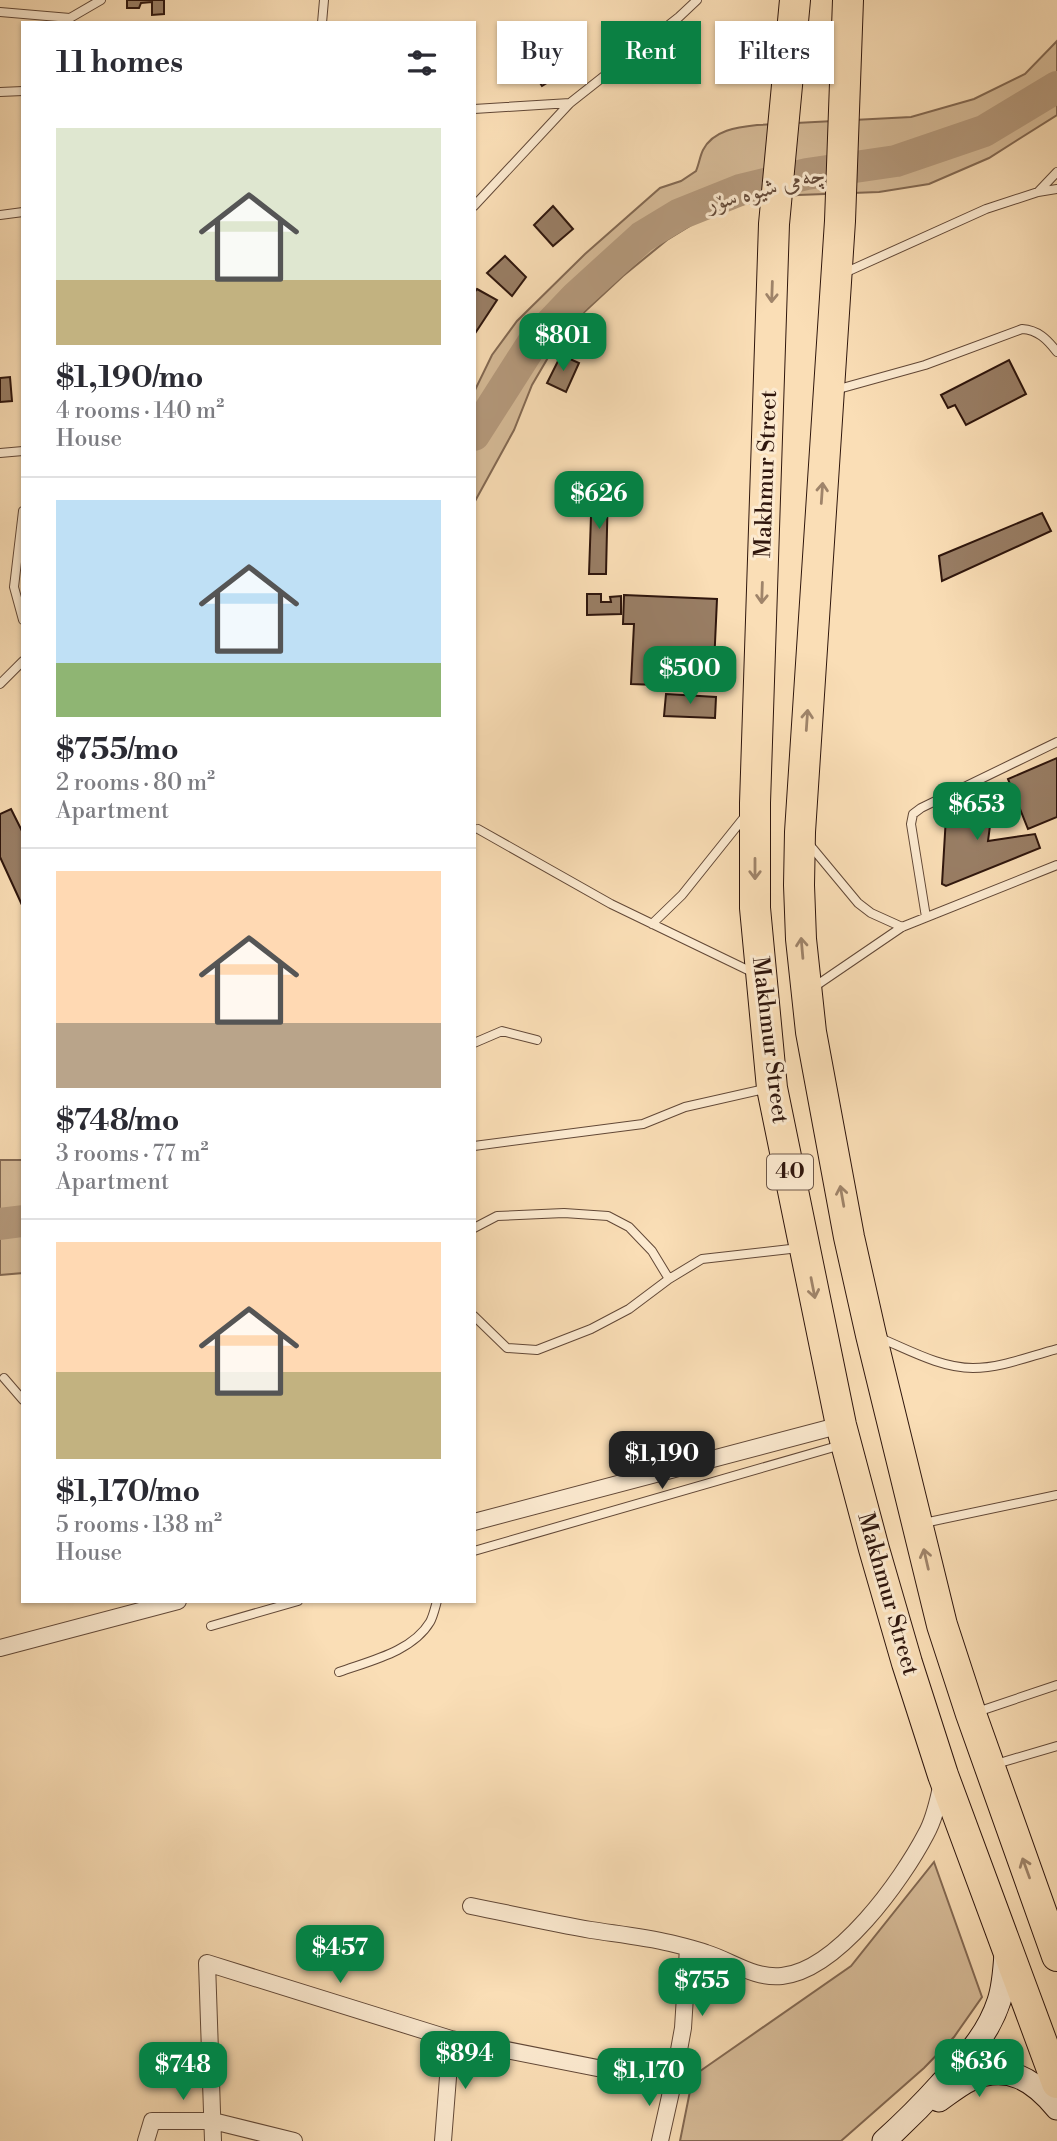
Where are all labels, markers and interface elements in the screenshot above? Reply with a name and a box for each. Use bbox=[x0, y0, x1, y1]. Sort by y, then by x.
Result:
chip: Buy bbox=[497, 21, 587, 84]
chip: Rent bbox=[601, 21, 701, 84]
chip: Filters bbox=[715, 21, 834, 84]
text: 11 homes bbox=[56, 44, 183, 82]
icon: filters bbox=[403, 44, 441, 82]
water label: چەمی شیوە سۆر bbox=[701, 159, 829, 221]
icon: home bbox=[186, 174, 312, 300]
one-way arrow bbox=[765, 280, 779, 303]
pin: $801 bbox=[522, 314, 604, 373]
text: $801 bbox=[535, 322, 591, 350]
text: $1,190/mo bbox=[56, 359, 203, 397]
street label: Makhmur Street bbox=[749, 390, 783, 558]
text: 4 rooms · 140 m² bbox=[56, 397, 224, 425]
text: House bbox=[56, 425, 122, 453]
pin: $626 bbox=[558, 472, 640, 531]
text: $626 bbox=[570, 480, 628, 508]
one-way arrow bbox=[816, 483, 829, 505]
icon: home bbox=[186, 546, 312, 672]
one-way arrow bbox=[756, 581, 769, 604]
pin: $500 bbox=[649, 646, 731, 706]
text: $500 bbox=[659, 655, 721, 683]
one-way arrow bbox=[801, 710, 814, 732]
text: $755/mo bbox=[56, 731, 179, 769]
text: 2 rooms · 80 m² bbox=[56, 769, 215, 797]
pin: $653 bbox=[936, 782, 1018, 842]
text: $653 bbox=[949, 791, 1005, 819]
text: Apartment bbox=[56, 797, 169, 825]
one-way arrow bbox=[748, 857, 762, 880]
icon: home bbox=[186, 917, 312, 1043]
one-way arrow bbox=[795, 937, 808, 959]
street label: Makhmur Street bbox=[746, 955, 794, 1125]
text: $748/mo bbox=[56, 1102, 179, 1140]
text: 3 rooms · 77 m² bbox=[56, 1140, 209, 1168]
road number: 40 bbox=[767, 1154, 813, 1190]
text: Apartment bbox=[56, 1168, 169, 1196]
one-way arrow bbox=[835, 1185, 848, 1208]
one-way arrow bbox=[807, 1276, 821, 1299]
icon: home bbox=[186, 1288, 312, 1414]
pin: $1,190 bbox=[605, 1432, 719, 1491]
text: $1,190 bbox=[625, 1440, 699, 1468]
text: $1,170/mo bbox=[56, 1473, 200, 1511]
street label: Makhmur Street bbox=[851, 1509, 925, 1679]
text: 5 rooms · 138 m² bbox=[56, 1511, 222, 1539]
text: House bbox=[56, 1539, 122, 1567]
one-way arrow bbox=[919, 1548, 932, 1571]
one-way arrow bbox=[1019, 1858, 1031, 1880]
pin: $457 bbox=[299, 1926, 381, 1985]
text: $457 bbox=[312, 1934, 368, 1962]
pin: $755 bbox=[661, 1958, 743, 2018]
text: $755 bbox=[674, 1967, 730, 1995]
pin: $894 bbox=[424, 2032, 506, 2091]
pin: $636 bbox=[938, 2039, 1020, 2099]
text: $894 bbox=[436, 2040, 494, 2068]
pin: $748 bbox=[142, 2042, 224, 2102]
pin: $1,170 bbox=[592, 2048, 706, 2108]
text: $636 bbox=[951, 2048, 1007, 2076]
text: $748 bbox=[155, 2051, 211, 2079]
text: $1,170 bbox=[613, 2057, 685, 2085]

